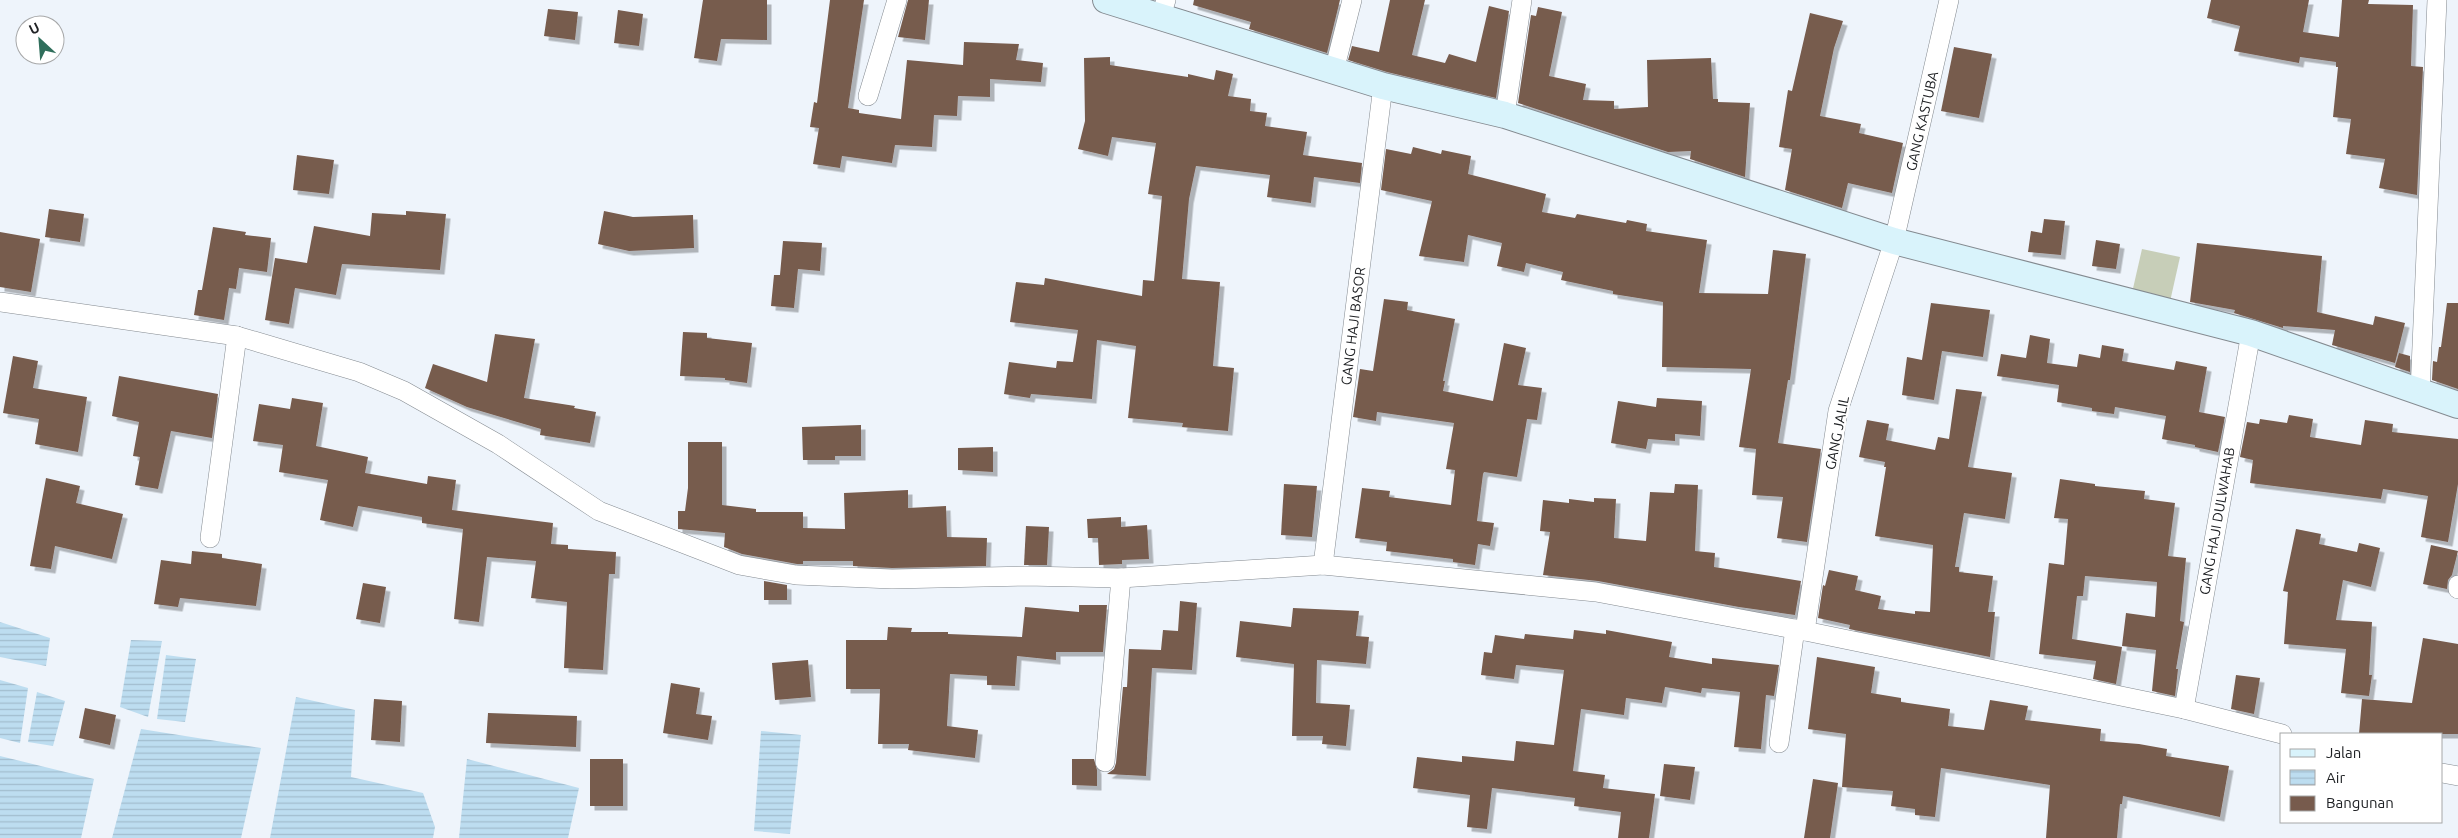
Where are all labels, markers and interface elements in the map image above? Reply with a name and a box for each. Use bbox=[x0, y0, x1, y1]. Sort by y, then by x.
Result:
north arrow bbox=[15, 15, 65, 65]
text: U bbox=[26, 19, 42, 38]
street label: GANG KASTUBA bbox=[1903, 70, 1941, 172]
street label: GANG HAJI BASOR bbox=[1338, 266, 1368, 386]
street label: GANG JALIL bbox=[1822, 395, 1852, 471]
street label: GANG HAJI DULWAHAB bbox=[2196, 446, 2238, 596]
legend bbox=[2280, 733, 2443, 823]
text: Jalan bbox=[2326, 744, 2361, 761]
text: Air bbox=[2326, 769, 2345, 786]
text: Bangunan bbox=[2326, 794, 2394, 811]

